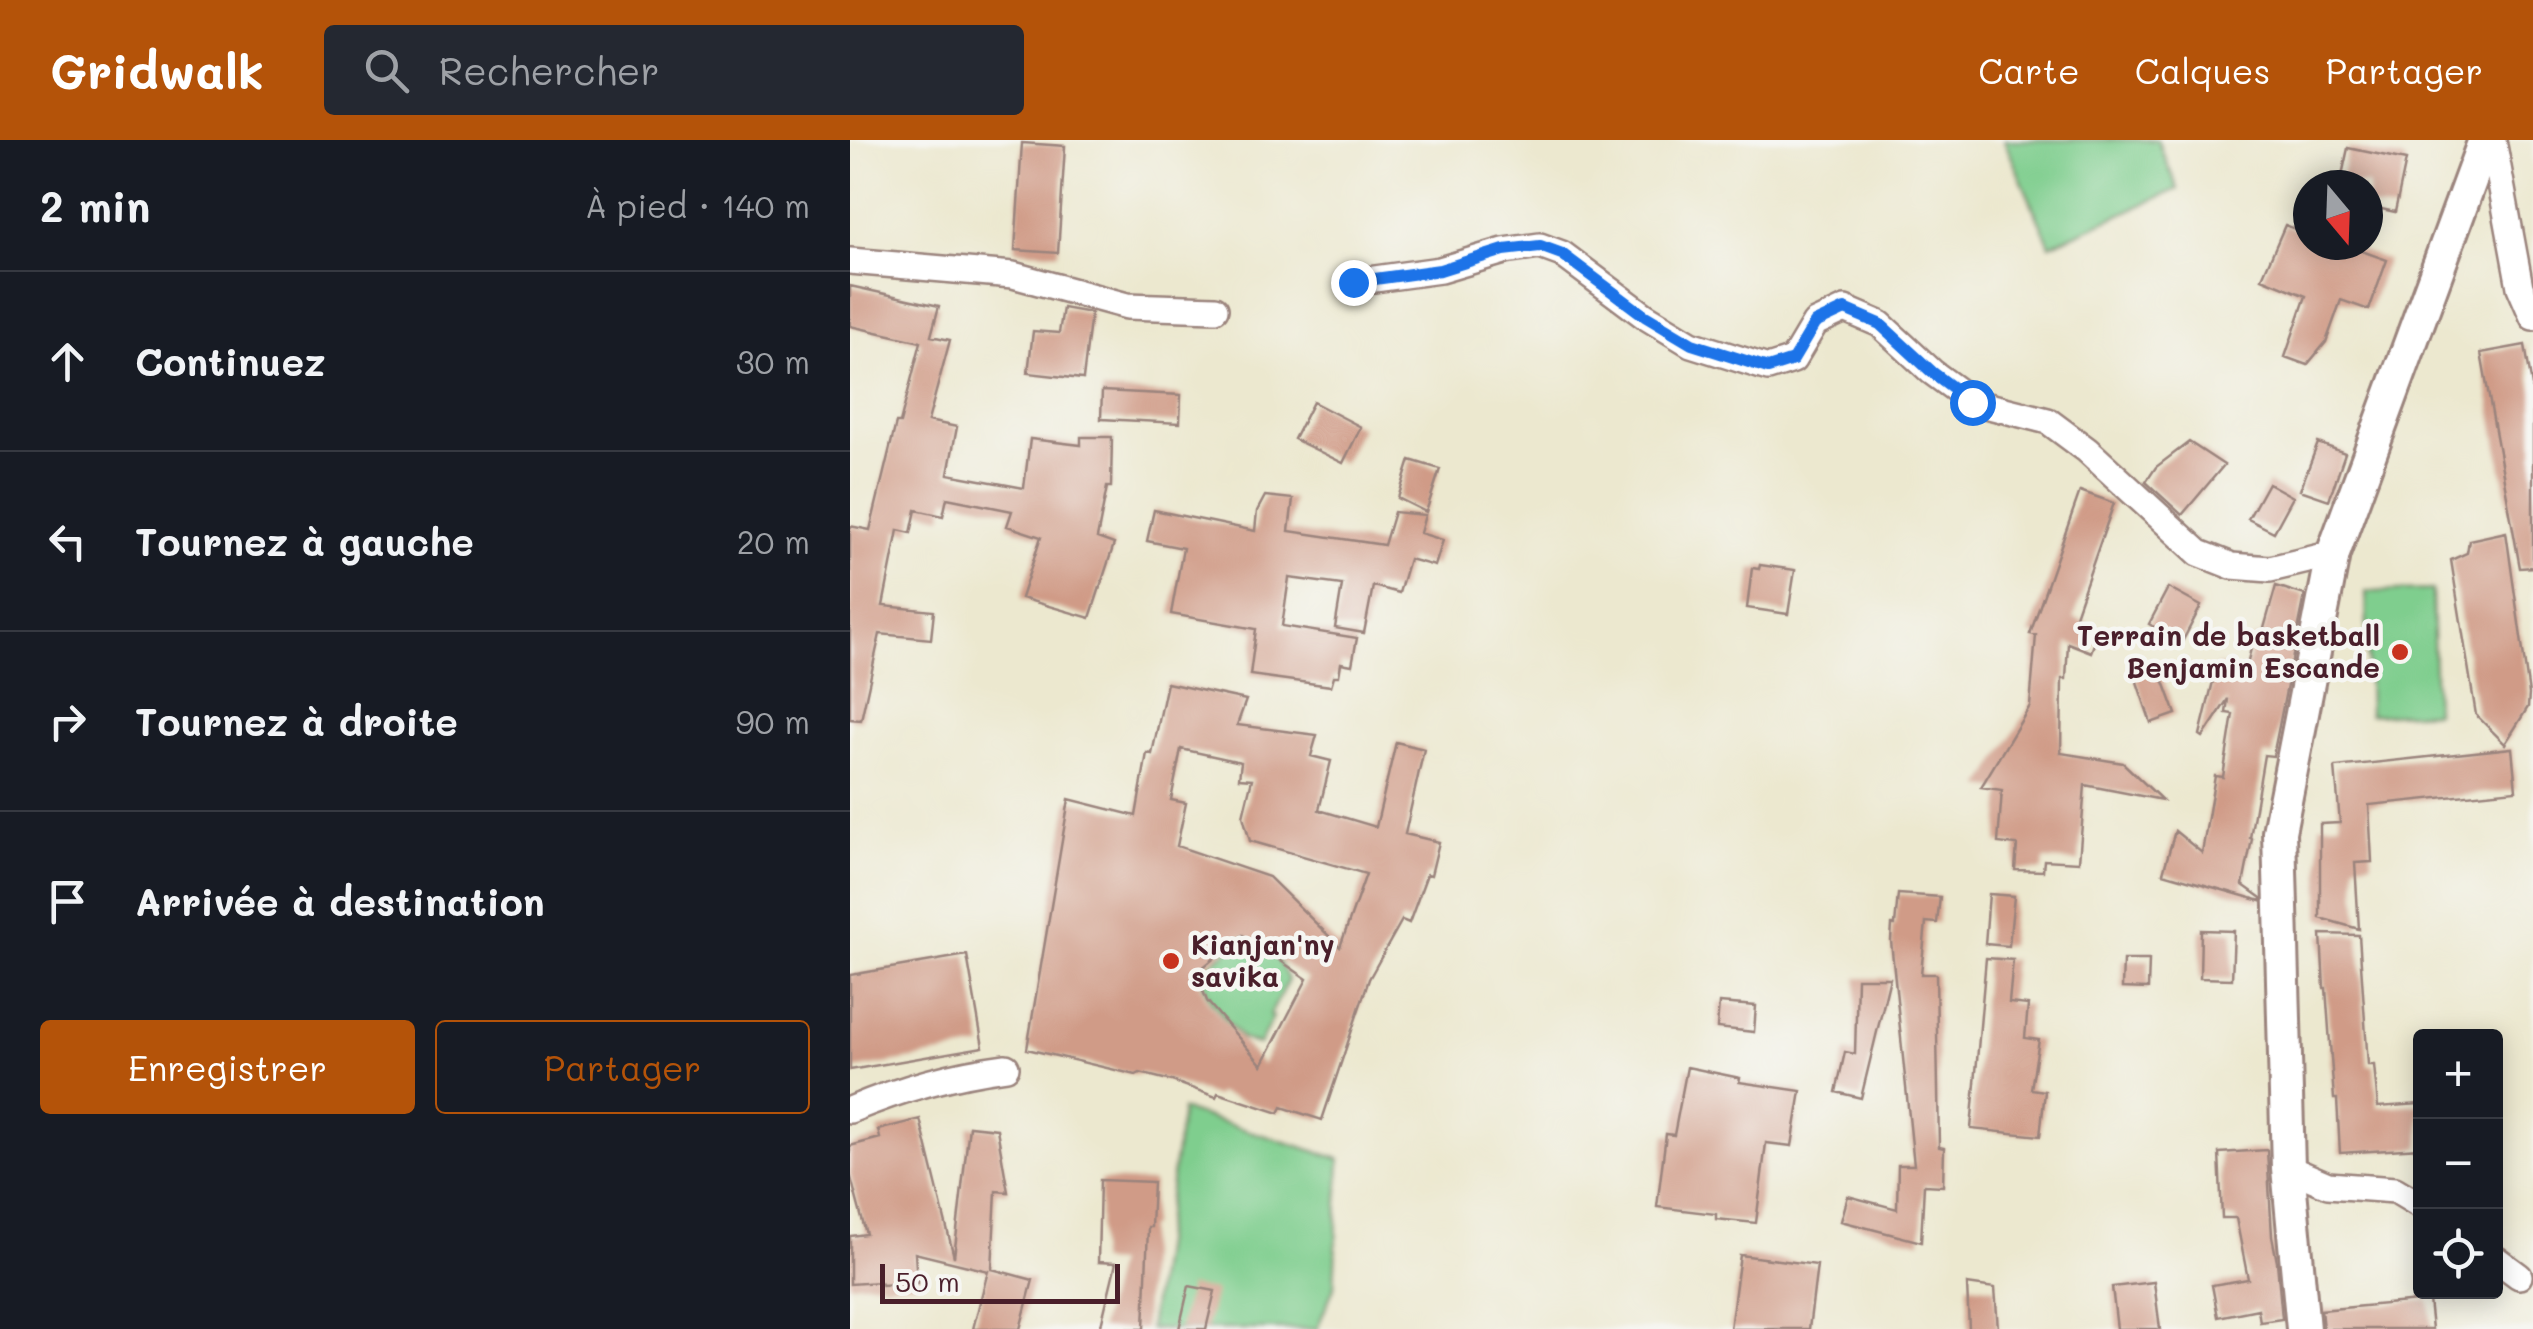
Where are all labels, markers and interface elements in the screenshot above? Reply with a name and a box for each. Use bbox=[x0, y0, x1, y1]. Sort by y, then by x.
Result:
search box bbox=[324, 25, 1024, 115]
text: Gridwalk bbox=[50, 39, 264, 101]
icon: search bbox=[359, 43, 414, 98]
text: Rechercher bbox=[439, 45, 659, 95]
text: Carte bbox=[1978, 47, 2080, 93]
text: Calques bbox=[2135, 47, 2270, 93]
text: Partager bbox=[2325, 47, 2483, 93]
north arrow bbox=[2293, 170, 2383, 260]
text: 2 min bbox=[40, 178, 150, 233]
text: À pied · 140 m bbox=[585, 184, 810, 226]
route end bbox=[1331, 260, 1377, 306]
icon: ahead bbox=[40, 334, 95, 389]
text: Continuez bbox=[135, 336, 326, 386]
text: 30 m bbox=[736, 340, 810, 382]
route start bbox=[1950, 380, 1996, 426]
icon: left bbox=[40, 514, 95, 569]
text: Tournez à gauche bbox=[135, 516, 474, 566]
text: 20 m bbox=[737, 520, 810, 562]
place label: Terrain de basketball Benjamin Escande bbox=[2077, 617, 2380, 685]
marker: Terrain de basketball Benjamin Escande bbox=[2389, 641, 2411, 663]
icon: right bbox=[40, 694, 95, 749]
text: Tournez à droite bbox=[135, 696, 458, 746]
text: 90 m bbox=[736, 700, 810, 742]
icon: arrive bbox=[40, 874, 95, 929]
text: Arrivée à destination bbox=[135, 876, 545, 926]
place label: Kianjan'ny savika bbox=[1191, 926, 1335, 994]
marker: Kianjan'ny savika bbox=[1160, 950, 1182, 972]
button: Enregistrer bbox=[40, 1020, 415, 1114]
button: Partager bbox=[435, 1020, 810, 1114]
map controls bbox=[2413, 1029, 2503, 1299]
button: + bbox=[2413, 1029, 2503, 1119]
button: − bbox=[2413, 1119, 2503, 1209]
button: locate bbox=[2413, 1209, 2503, 1299]
scale bar bbox=[880, 1259, 1120, 1304]
text: 50 m bbox=[895, 1263, 960, 1299]

